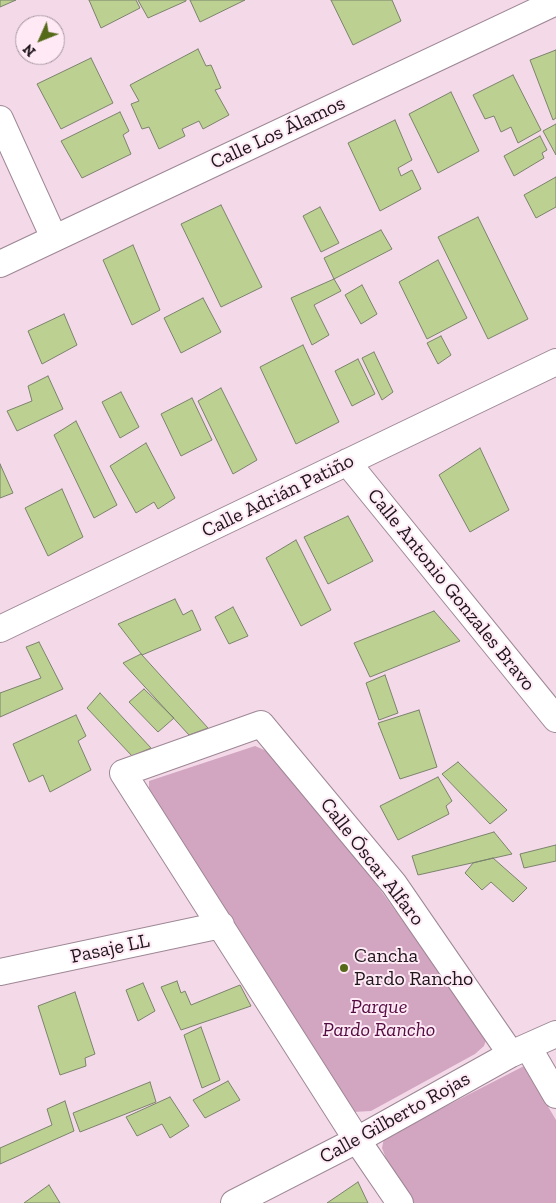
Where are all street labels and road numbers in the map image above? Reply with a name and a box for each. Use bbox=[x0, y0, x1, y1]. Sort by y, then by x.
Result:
street label: Calle Los Álamos bbox=[207, 91, 349, 175]
street label: Calle Adrián Patiño bbox=[198, 449, 358, 543]
street label: Calle Antonio Gonzales Bravo bbox=[362, 484, 540, 696]
street label: Calle Óscar Alfaro bbox=[315, 793, 429, 931]
street label: Pasaje LL bbox=[68, 929, 152, 969]
street label: Calle Gilberto Rojas bbox=[316, 1067, 474, 1169]

